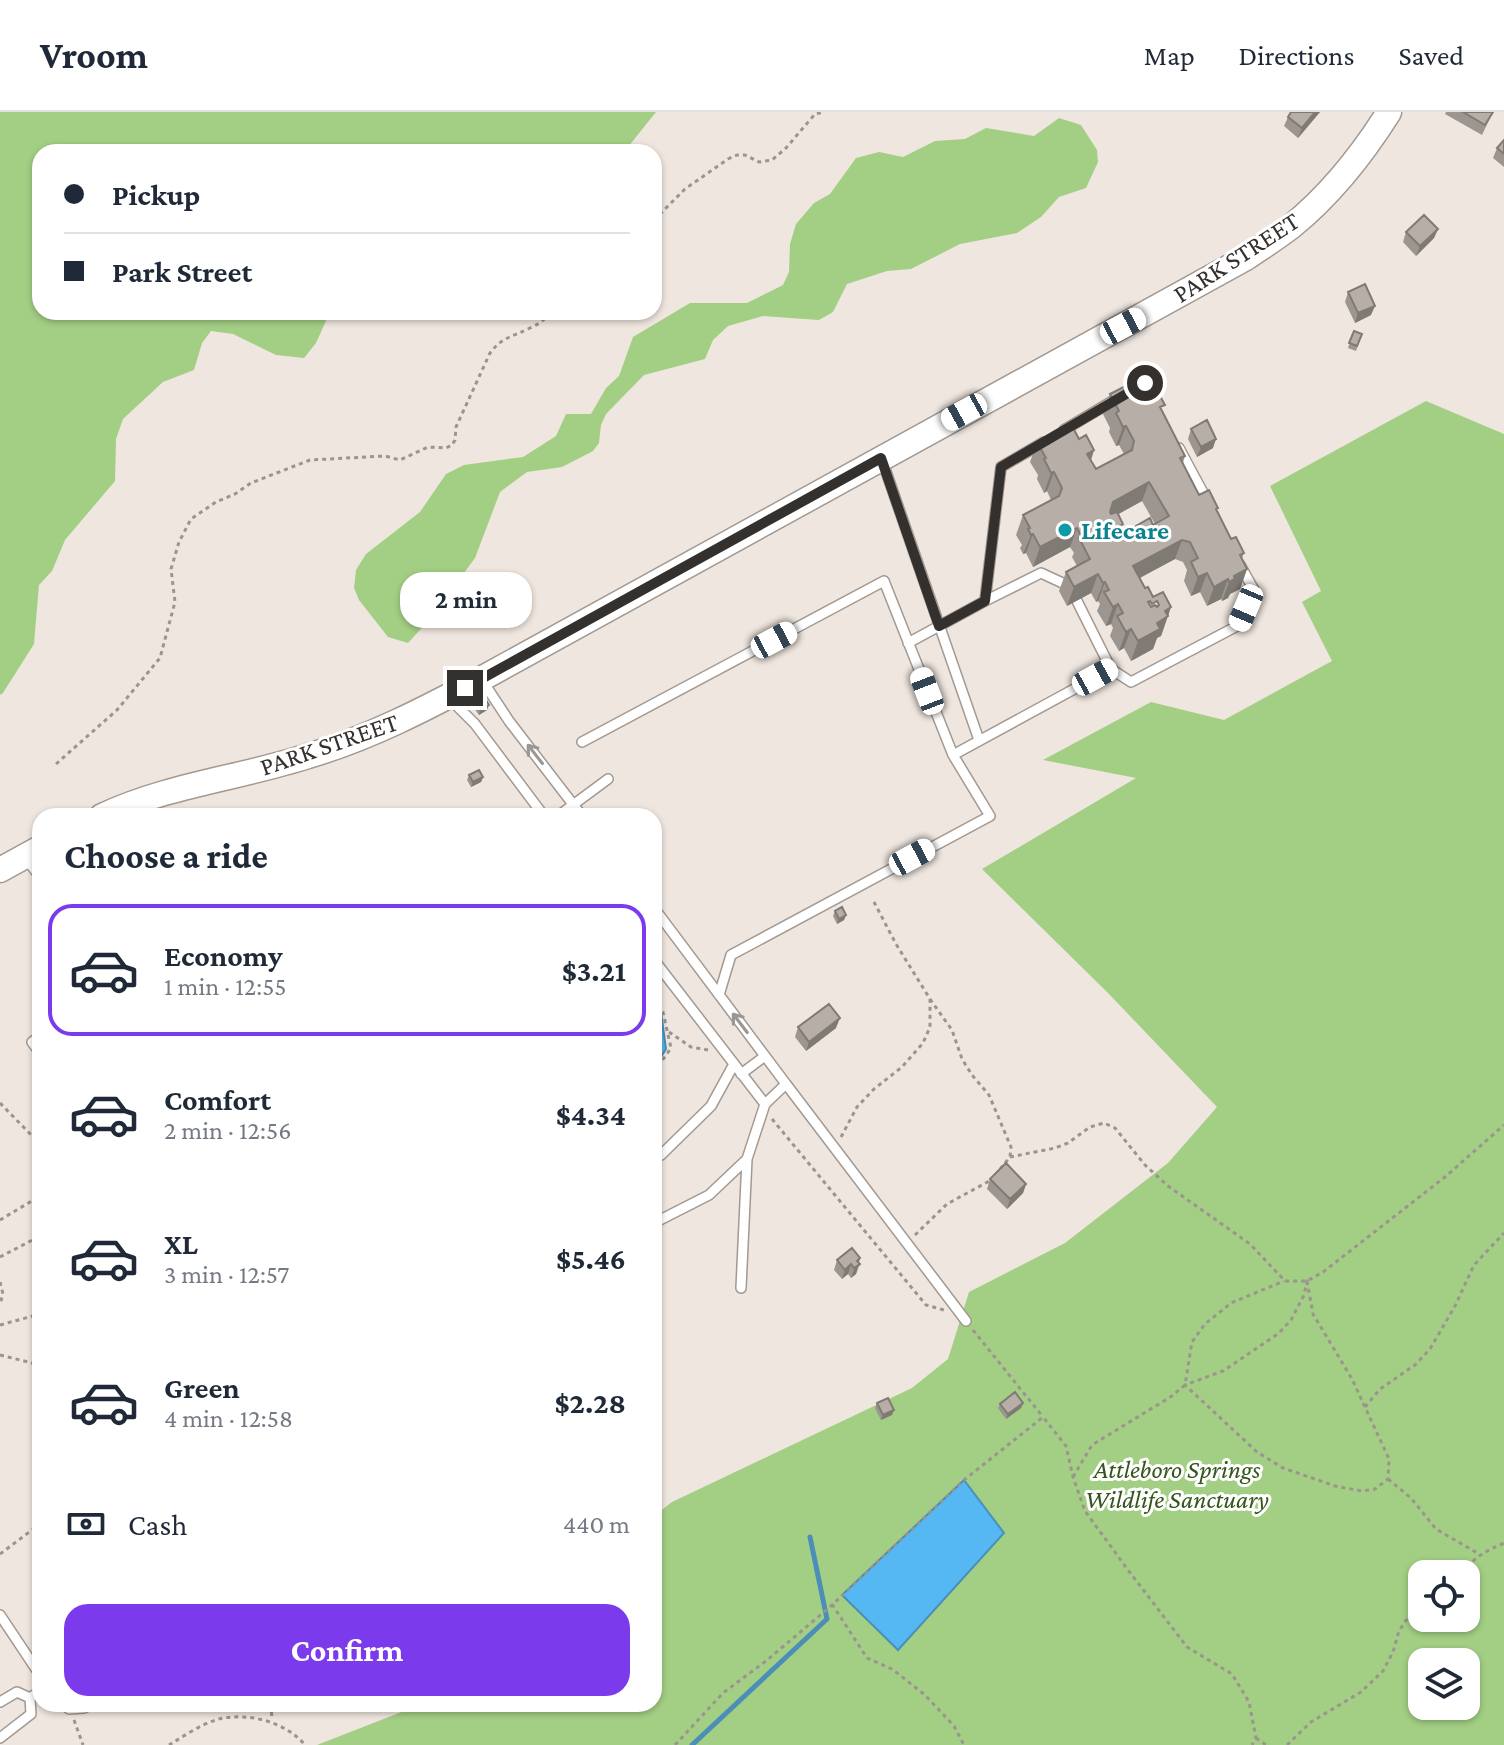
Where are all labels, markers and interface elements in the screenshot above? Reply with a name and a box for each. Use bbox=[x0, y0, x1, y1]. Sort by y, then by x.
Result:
text: Vroom bbox=[40, 34, 148, 76]
text: Map bbox=[1144, 40, 1195, 71]
text: Directions bbox=[1239, 40, 1354, 71]
text: Saved bbox=[1398, 40, 1464, 71]
text: Pickup bbox=[112, 178, 200, 211]
street label: PARK STREET bbox=[1168, 206, 1305, 309]
text: Park Street bbox=[112, 255, 252, 288]
car bbox=[1096, 304, 1150, 348]
route start bbox=[1127, 365, 1163, 401]
car bbox=[937, 390, 991, 434]
place label: Lifecare bbox=[1081, 516, 1169, 545]
marker: Lifecare bbox=[1056, 521, 1074, 539]
callout: 2 min bbox=[399, 572, 531, 628]
car bbox=[1226, 581, 1266, 635]
text: 2 min bbox=[435, 585, 497, 614]
car bbox=[747, 618, 801, 662]
car bbox=[1068, 655, 1122, 699]
car bbox=[907, 664, 947, 718]
route end bbox=[447, 670, 483, 706]
street label: PARK STREET bbox=[256, 707, 402, 782]
one-way arrow bbox=[526, 744, 543, 765]
car bbox=[885, 835, 939, 879]
text: Choose a ride bbox=[64, 836, 268, 876]
icon: car bbox=[68, 934, 140, 1006]
text: Economy bbox=[164, 939, 283, 972]
text: $3.21 bbox=[562, 954, 626, 987]
text: 1 min · 12:55 bbox=[164, 972, 286, 1001]
one-way arrow bbox=[731, 1012, 748, 1034]
icon: car bbox=[68, 1078, 140, 1150]
text: Comfort bbox=[164, 1083, 271, 1116]
text: $4.34 bbox=[556, 1098, 626, 1131]
text: 2 min · 12:56 bbox=[164, 1116, 291, 1145]
icon: car bbox=[68, 1222, 140, 1294]
text: XL bbox=[164, 1227, 198, 1260]
text: $5.46 bbox=[556, 1242, 626, 1275]
text: 3 min · 12:57 bbox=[164, 1260, 289, 1289]
icon: car bbox=[68, 1366, 140, 1438]
text: Green bbox=[164, 1371, 240, 1404]
text: $2.28 bbox=[555, 1386, 626, 1419]
text: 4 min · 12:58 bbox=[164, 1404, 293, 1433]
park label: Attleboro Springs Wildlife Sanctuary bbox=[1085, 1455, 1269, 1514]
icon: cash bbox=[64, 1502, 108, 1546]
text: Cash bbox=[128, 1508, 187, 1541]
text: 440 m bbox=[563, 1510, 630, 1539]
map controls bbox=[1408, 1560, 1480, 1720]
button: locate bbox=[1408, 1560, 1480, 1632]
button: Confirm bbox=[64, 1604, 630, 1696]
button: layers bbox=[1408, 1648, 1480, 1720]

